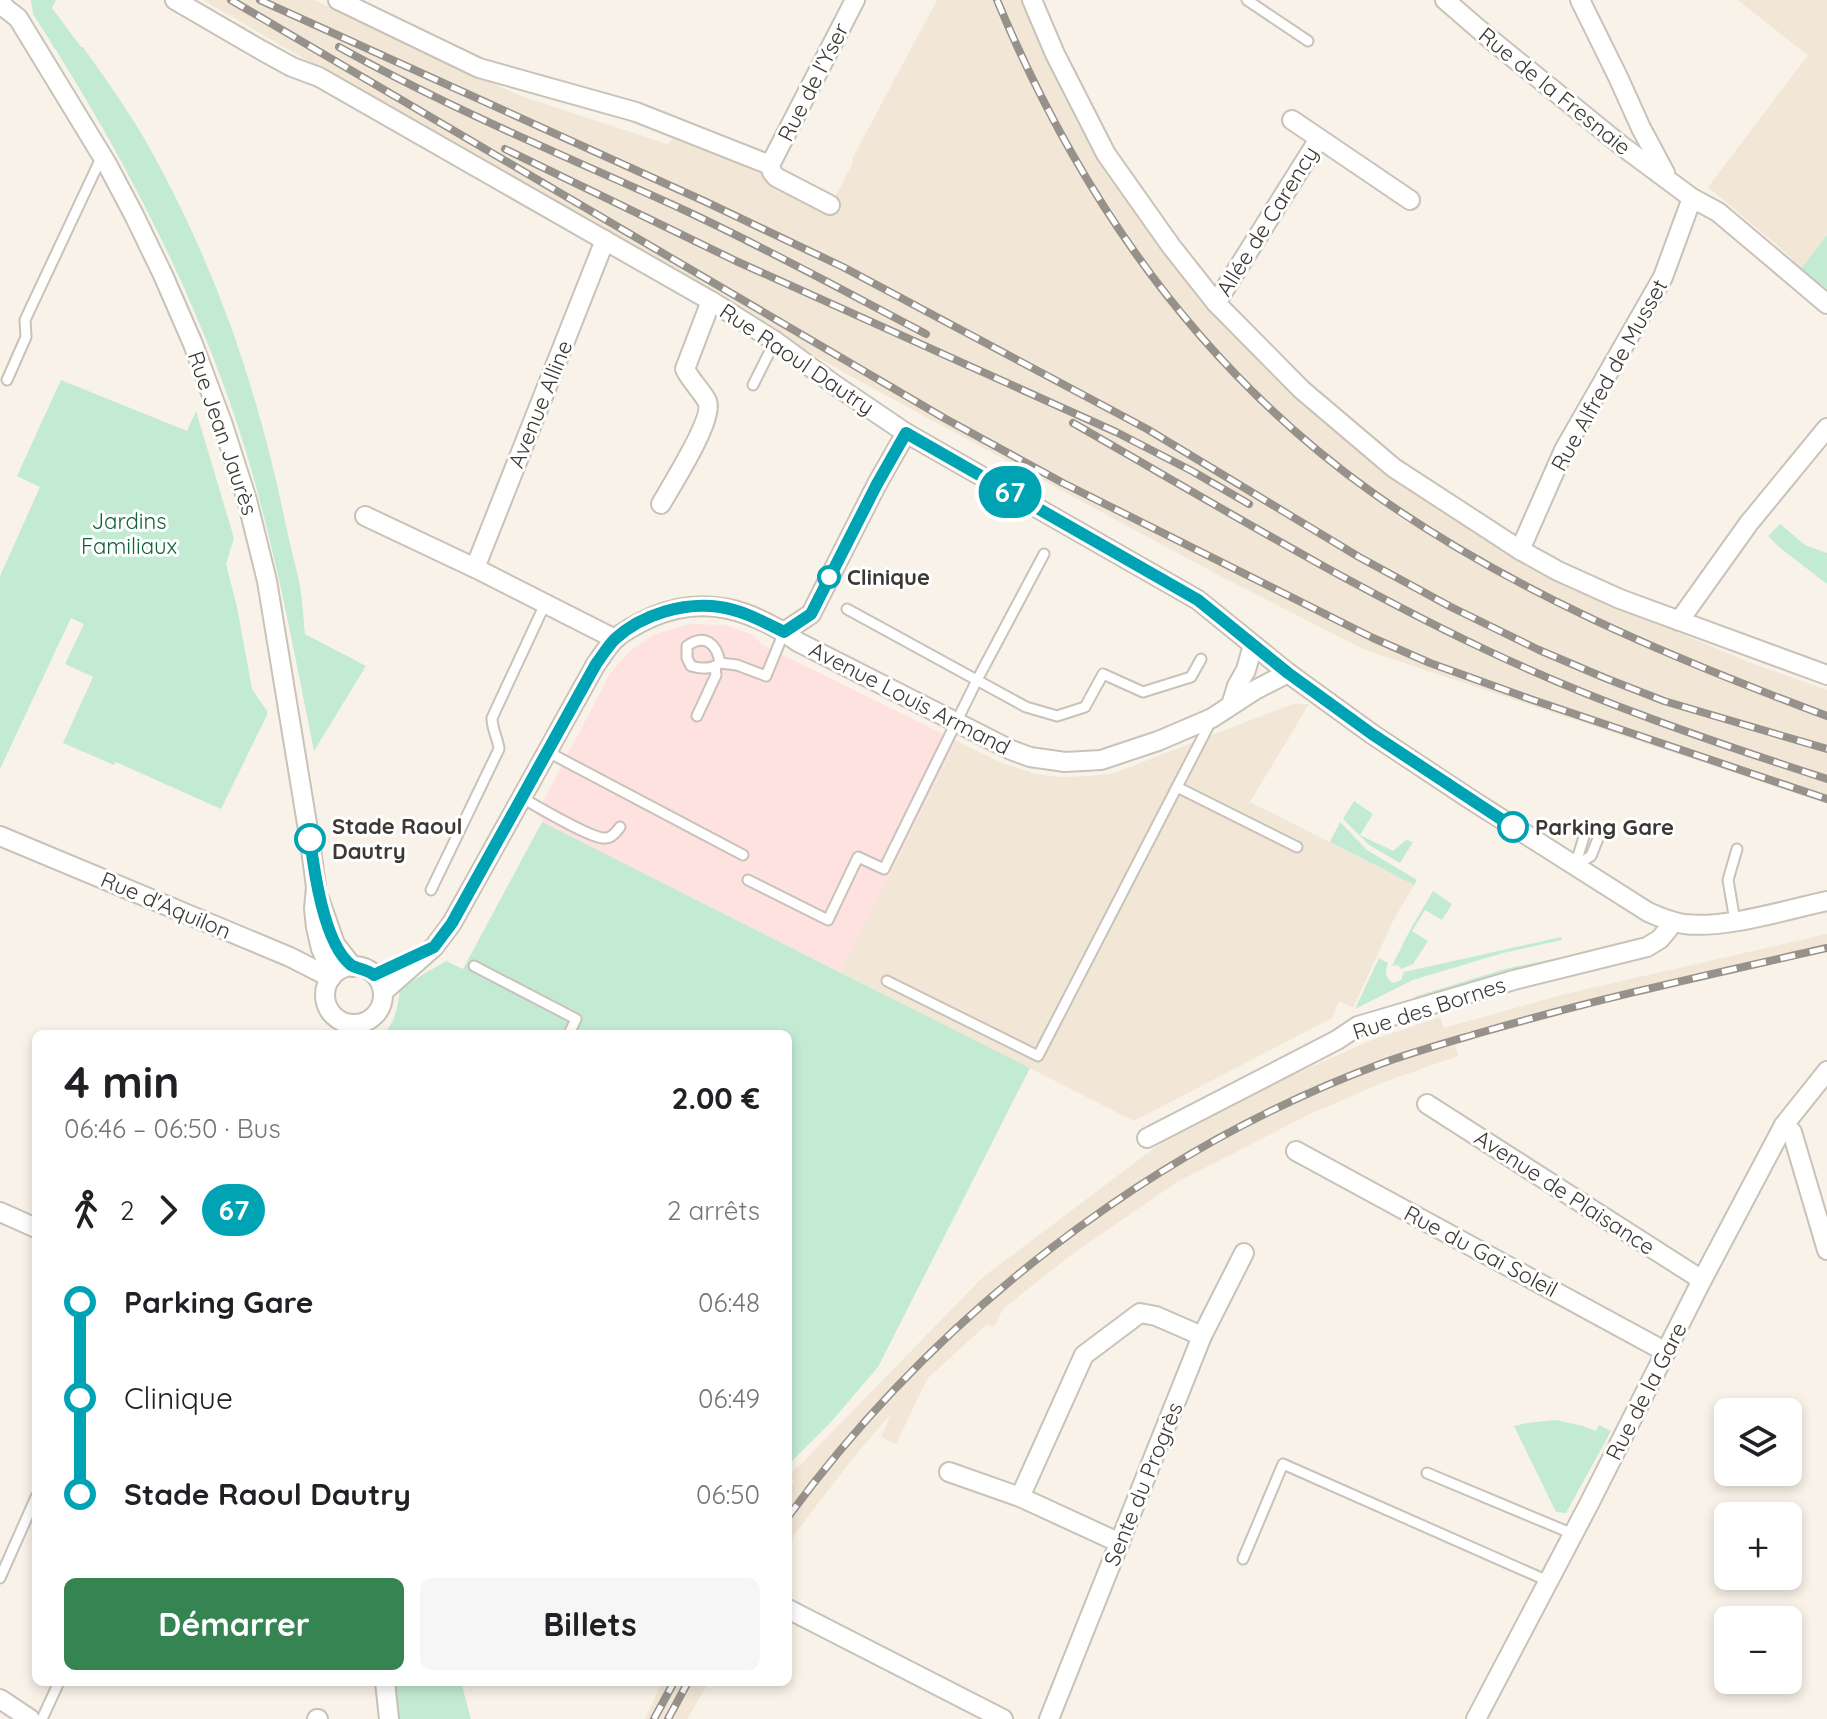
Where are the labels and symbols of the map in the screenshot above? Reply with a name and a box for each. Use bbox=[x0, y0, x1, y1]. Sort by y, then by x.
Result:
street label: Rue de l'Yser bbox=[771, 18, 855, 146]
street label: Rue de la Fresnaie bbox=[1473, 21, 1637, 161]
street label: Allée de Carency bbox=[1210, 141, 1324, 301]
street label: Rue Alfred de Musset bbox=[1545, 274, 1673, 476]
street label: Rue Raoul Dautry bbox=[714, 297, 880, 421]
street label: Avenue Alline bbox=[502, 336, 578, 472]
street label: Rue Jean Jaurès bbox=[182, 347, 264, 519]
line badge: 67 bbox=[974, 466, 1046, 518]
park label: Jardins Familiaux bbox=[81, 507, 177, 560]
place label: Clinique bbox=[847, 563, 930, 591]
marker: Clinique bbox=[818, 566, 840, 588]
street label: Avenue Louis Armand bbox=[805, 635, 1015, 761]
place label: Stade Raoul Dautry bbox=[332, 812, 463, 865]
marker: Parking Gare bbox=[1498, 812, 1528, 842]
place label: Parking Gare bbox=[1535, 813, 1674, 841]
marker: Stade Raoul Dautry bbox=[295, 824, 325, 854]
street label: Rue d'Aquilon bbox=[97, 865, 235, 945]
street label: Rue des Bornes bbox=[1349, 970, 1509, 1046]
street label: Avenue de Plaisance bbox=[1469, 1123, 1661, 1261]
street label: Rue du Gai Soleil bbox=[1399, 1199, 1563, 1303]
street label: Rue de la Gare bbox=[1599, 1317, 1693, 1465]
street label: Sente du Progrès bbox=[1097, 1398, 1189, 1570]

